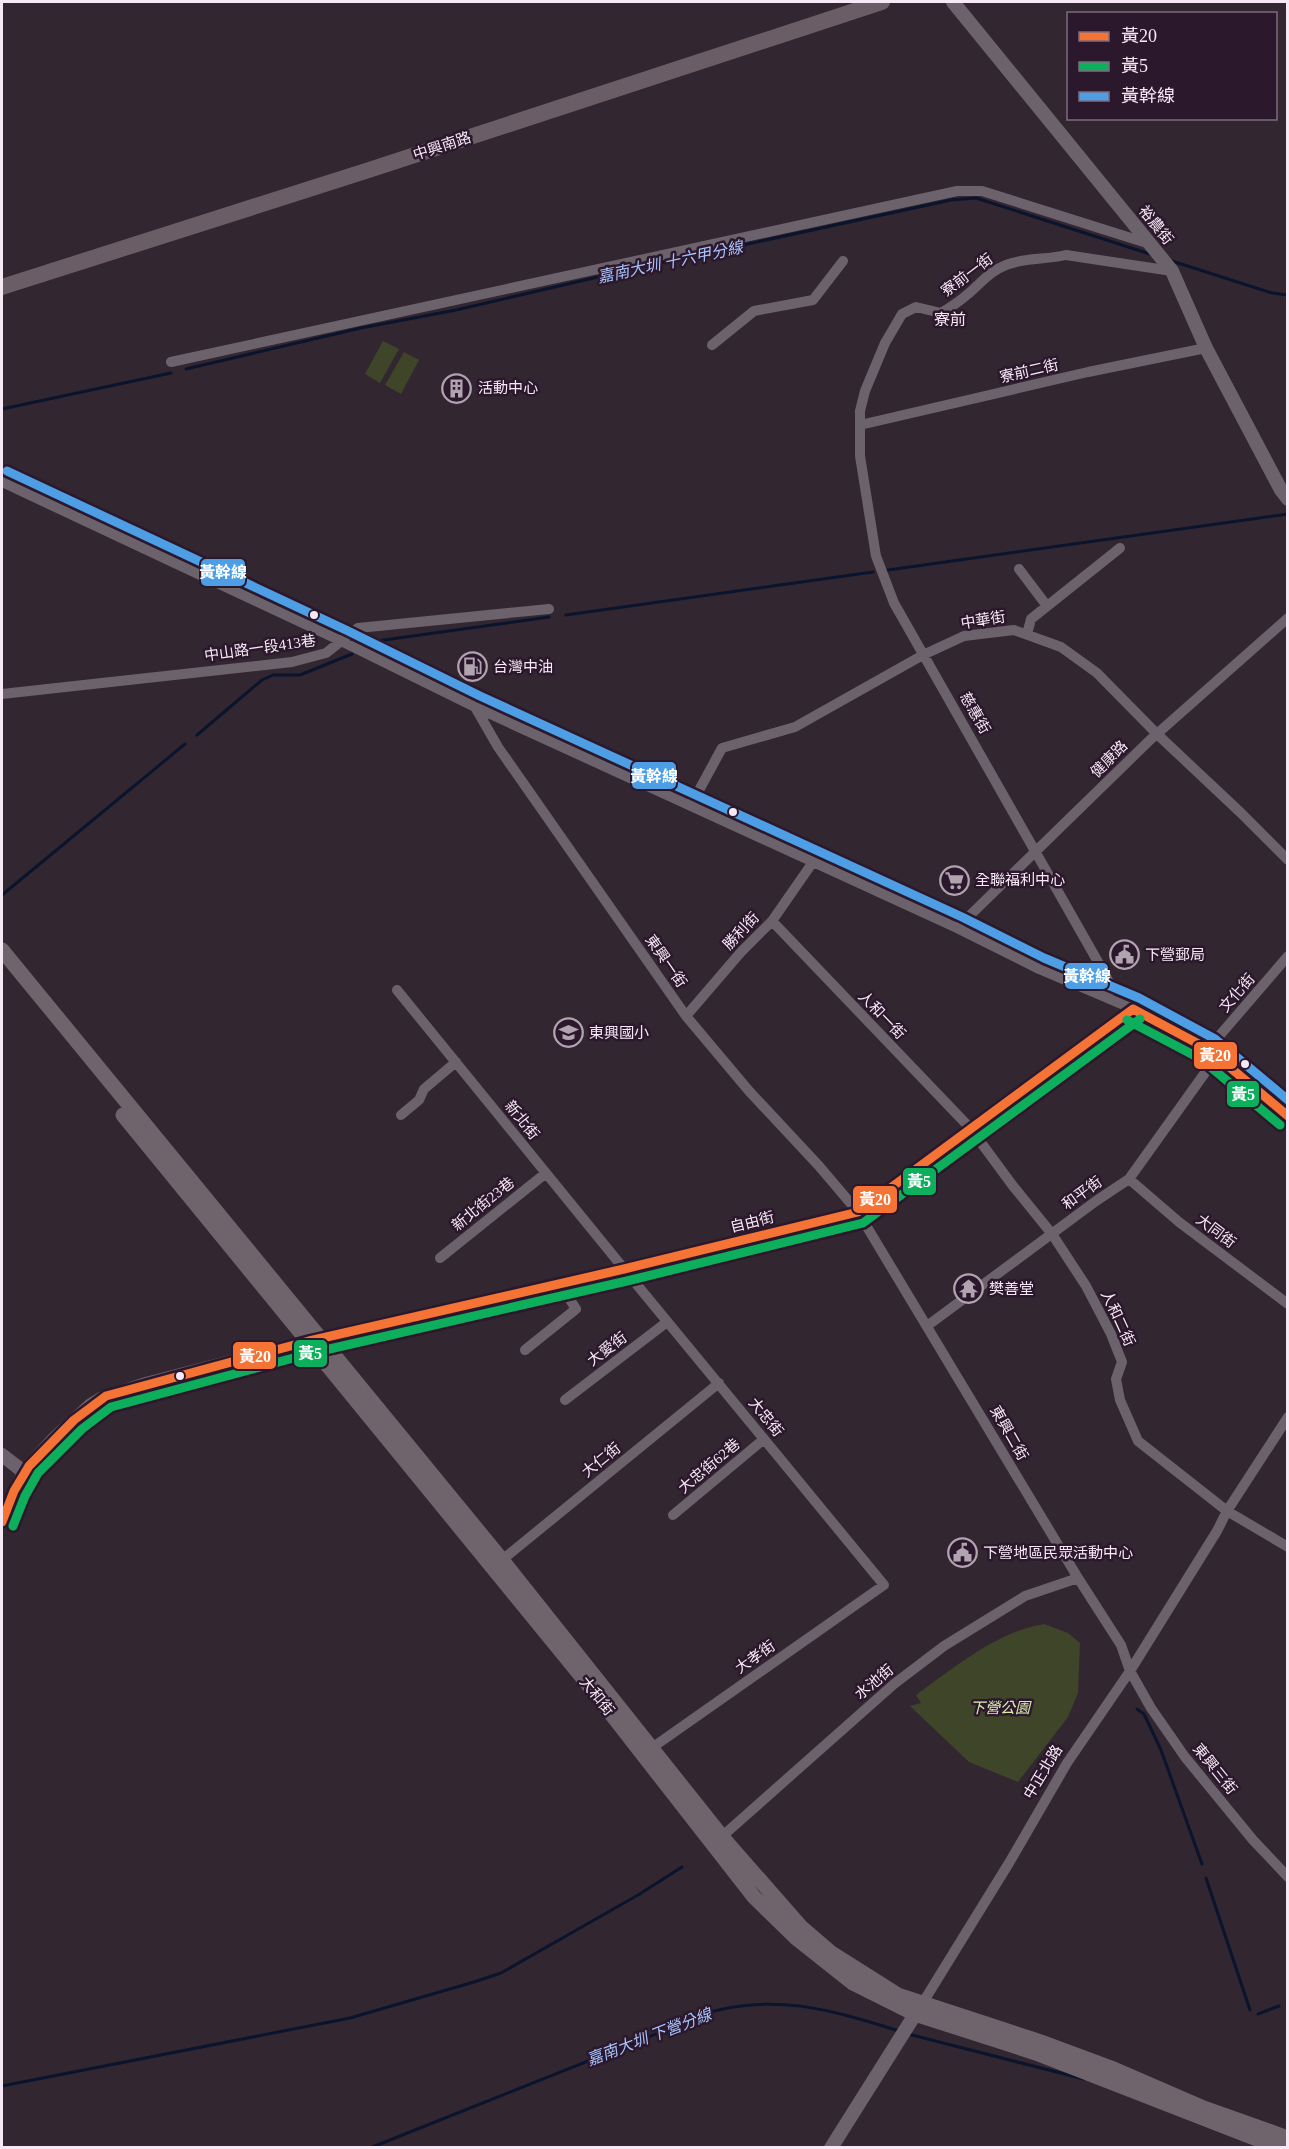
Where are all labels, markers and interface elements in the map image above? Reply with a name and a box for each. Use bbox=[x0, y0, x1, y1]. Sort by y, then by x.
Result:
legend bbox=[1067, 12, 1277, 120]
text: 黃20 bbox=[1121, 26, 1157, 46]
text: 黃5 bbox=[1121, 56, 1148, 76]
text: 黃幹線 bbox=[1121, 86, 1175, 106]
street label: 中興南路 bbox=[411, 129, 473, 163]
street label: 裕農街 bbox=[1136, 202, 1176, 248]
water label: 嘉南大圳 十六甲分線 bbox=[596, 238, 746, 286]
street label: 寮前一街 bbox=[938, 251, 996, 299]
district label: 寮前 bbox=[934, 311, 966, 328]
street label: 寮前二街 bbox=[998, 356, 1060, 386]
building icon: 活動中心 bbox=[441, 372, 473, 404]
place label: 活動中心 bbox=[478, 380, 538, 396]
line badge: 黃幹線 bbox=[200, 558, 246, 587]
text: 黃幹線 bbox=[199, 563, 247, 581]
unlabelled marker bbox=[308, 609, 320, 621]
street label: 中華街 bbox=[960, 609, 1006, 631]
street label: 中山路一段413巷 bbox=[203, 632, 317, 664]
fuel station icon: 台灣中油 bbox=[456, 651, 488, 683]
place label: 台灣中油 bbox=[493, 659, 553, 675]
street label: 慈惠街 bbox=[957, 690, 993, 736]
street label: 健康路 bbox=[1087, 737, 1131, 781]
line badge: 黃幹線 bbox=[631, 761, 677, 790]
text: 黃幹線 bbox=[630, 767, 678, 785]
unlabelled marker bbox=[727, 806, 739, 818]
supermarket icon: 全聯福利中心 bbox=[938, 864, 970, 896]
place label: 全聯福利中心 bbox=[975, 872, 1065, 888]
street label: 勝利街 bbox=[720, 909, 762, 953]
street label: 東興一街 bbox=[642, 932, 690, 990]
public building icon: 下營郵局 bbox=[1108, 939, 1140, 971]
place label: 下營郵局 bbox=[1145, 947, 1205, 963]
line badge: 黃幹線 bbox=[1064, 962, 1109, 990]
text: 黃幹線 bbox=[1063, 967, 1111, 985]
street label: 文化街 bbox=[1215, 970, 1258, 1015]
street label: 人和一街 bbox=[855, 988, 909, 1042]
school or university icon: 東興國小 bbox=[552, 1017, 584, 1049]
place label: 東興國小 bbox=[589, 1025, 649, 1041]
line badge: 黃20 bbox=[1193, 1041, 1238, 1070]
text: 黃20 bbox=[1199, 1047, 1231, 1064]
unlabelled marker bbox=[1239, 1058, 1251, 1070]
line badge: 黃5 bbox=[1226, 1080, 1260, 1108]
text: 黃5 bbox=[1231, 1086, 1255, 1103]
street label: 新北街 bbox=[502, 1097, 543, 1143]
line badge: 黃5 bbox=[902, 1167, 937, 1196]
street label: 新北街23巷 bbox=[448, 1173, 517, 1234]
text: 黃5 bbox=[907, 1173, 931, 1190]
street label: 和平街 bbox=[1059, 1173, 1105, 1213]
line badge: 黃20 bbox=[852, 1185, 898, 1214]
text: 黃20 bbox=[859, 1191, 891, 1208]
street label: 自由街 bbox=[728, 1209, 776, 1235]
street label: 大同街 bbox=[1193, 1211, 1239, 1251]
temple icon: 樊善堂 bbox=[952, 1273, 984, 1305]
place label: 樊善堂 bbox=[989, 1281, 1034, 1297]
street label: 人和二街 bbox=[1098, 1287, 1138, 1349]
street label: 大愛街 bbox=[584, 1329, 630, 1369]
line badge: 黃5 bbox=[293, 1339, 328, 1368]
line badge: 黃20 bbox=[232, 1341, 277, 1370]
text: 黃5 bbox=[298, 1345, 322, 1362]
text: 黃20 bbox=[239, 1348, 271, 1365]
unlabelled marker bbox=[174, 1370, 186, 1382]
street label: 大忠街 bbox=[746, 1394, 786, 1440]
street label: 東興二街 bbox=[987, 1403, 1031, 1463]
street label: 大忠街62巷 bbox=[675, 1436, 743, 1496]
street label: 大仁街 bbox=[578, 1440, 624, 1480]
public building icon: 下營地區民眾活動中心 bbox=[946, 1537, 978, 1569]
place label: 下營地區民眾活動中心 bbox=[983, 1545, 1133, 1561]
street label: 大孝街 bbox=[732, 1638, 778, 1676]
street label: 水池街 bbox=[852, 1661, 896, 1703]
street label: 大和街 bbox=[577, 1673, 617, 1719]
park label: 下營公園 bbox=[970, 1700, 1032, 1716]
street label: 東興三街 bbox=[1190, 1741, 1240, 1797]
street label: 中正北路 bbox=[1020, 1742, 1065, 1802]
water label: 嘉南大圳 下營分線 bbox=[584, 2005, 716, 2069]

